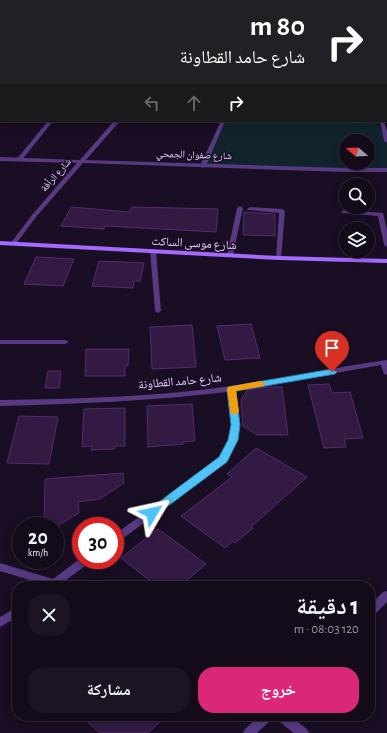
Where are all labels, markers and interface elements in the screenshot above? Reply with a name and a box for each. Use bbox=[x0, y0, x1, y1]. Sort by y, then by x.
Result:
text: 80 m bbox=[250, 13, 305, 41]
icon: right bbox=[319, 16, 371, 68]
text: شارع حامد القطاونة bbox=[180, 49, 305, 67]
icon: left bbox=[141, 92, 163, 114]
icon: ahead bbox=[183, 92, 205, 114]
icon: right bbox=[225, 92, 247, 114]
north arrow bbox=[339, 134, 375, 170]
map controls bbox=[339, 134, 375, 258]
street label: شارع صفوان الجمحي bbox=[156, 149, 232, 164]
street label: شارع الرأفة bbox=[38, 155, 74, 194]
button: search bbox=[339, 178, 375, 214]
button: layers bbox=[339, 222, 375, 258]
street label: شارع موسى الساكت bbox=[151, 235, 237, 253]
pin bbox=[315, 331, 349, 372]
icon: arrive bbox=[321, 337, 343, 359]
street label: شارع حامد القطاونة bbox=[138, 371, 222, 393]
position arrow bbox=[131, 492, 173, 534]
speed limit sign: 30 bbox=[72, 517, 124, 569]
text: 20 bbox=[28, 528, 48, 548]
text: km/h bbox=[28, 548, 48, 558]
button: close bbox=[28, 594, 70, 636]
text: 1 دقيقة bbox=[296, 595, 359, 619]
text: 120 m · 08:03 bbox=[294, 623, 359, 636]
button: مشاركة bbox=[28, 667, 190, 713]
button: خروج bbox=[198, 667, 359, 713]

